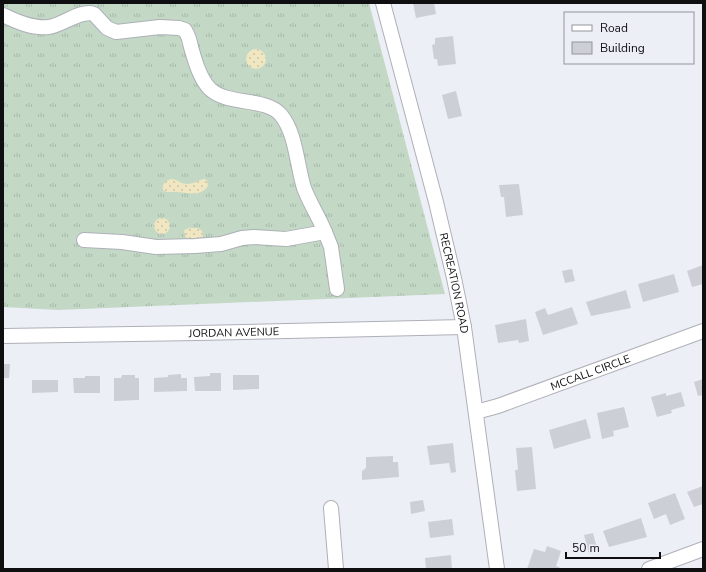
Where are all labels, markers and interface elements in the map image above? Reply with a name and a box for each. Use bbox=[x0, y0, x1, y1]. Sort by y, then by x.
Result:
legend bbox=[564, 12, 694, 64]
text: Road bbox=[600, 20, 628, 36]
text: Building bbox=[600, 40, 645, 56]
street label: RECREATION ROAD bbox=[436, 231, 472, 334]
street label: JORDAN AVENUE bbox=[188, 324, 279, 341]
street label: MCCALL CIRCLE bbox=[548, 351, 632, 394]
scale bar bbox=[566, 534, 660, 560]
text: 50 m bbox=[572, 540, 600, 556]

